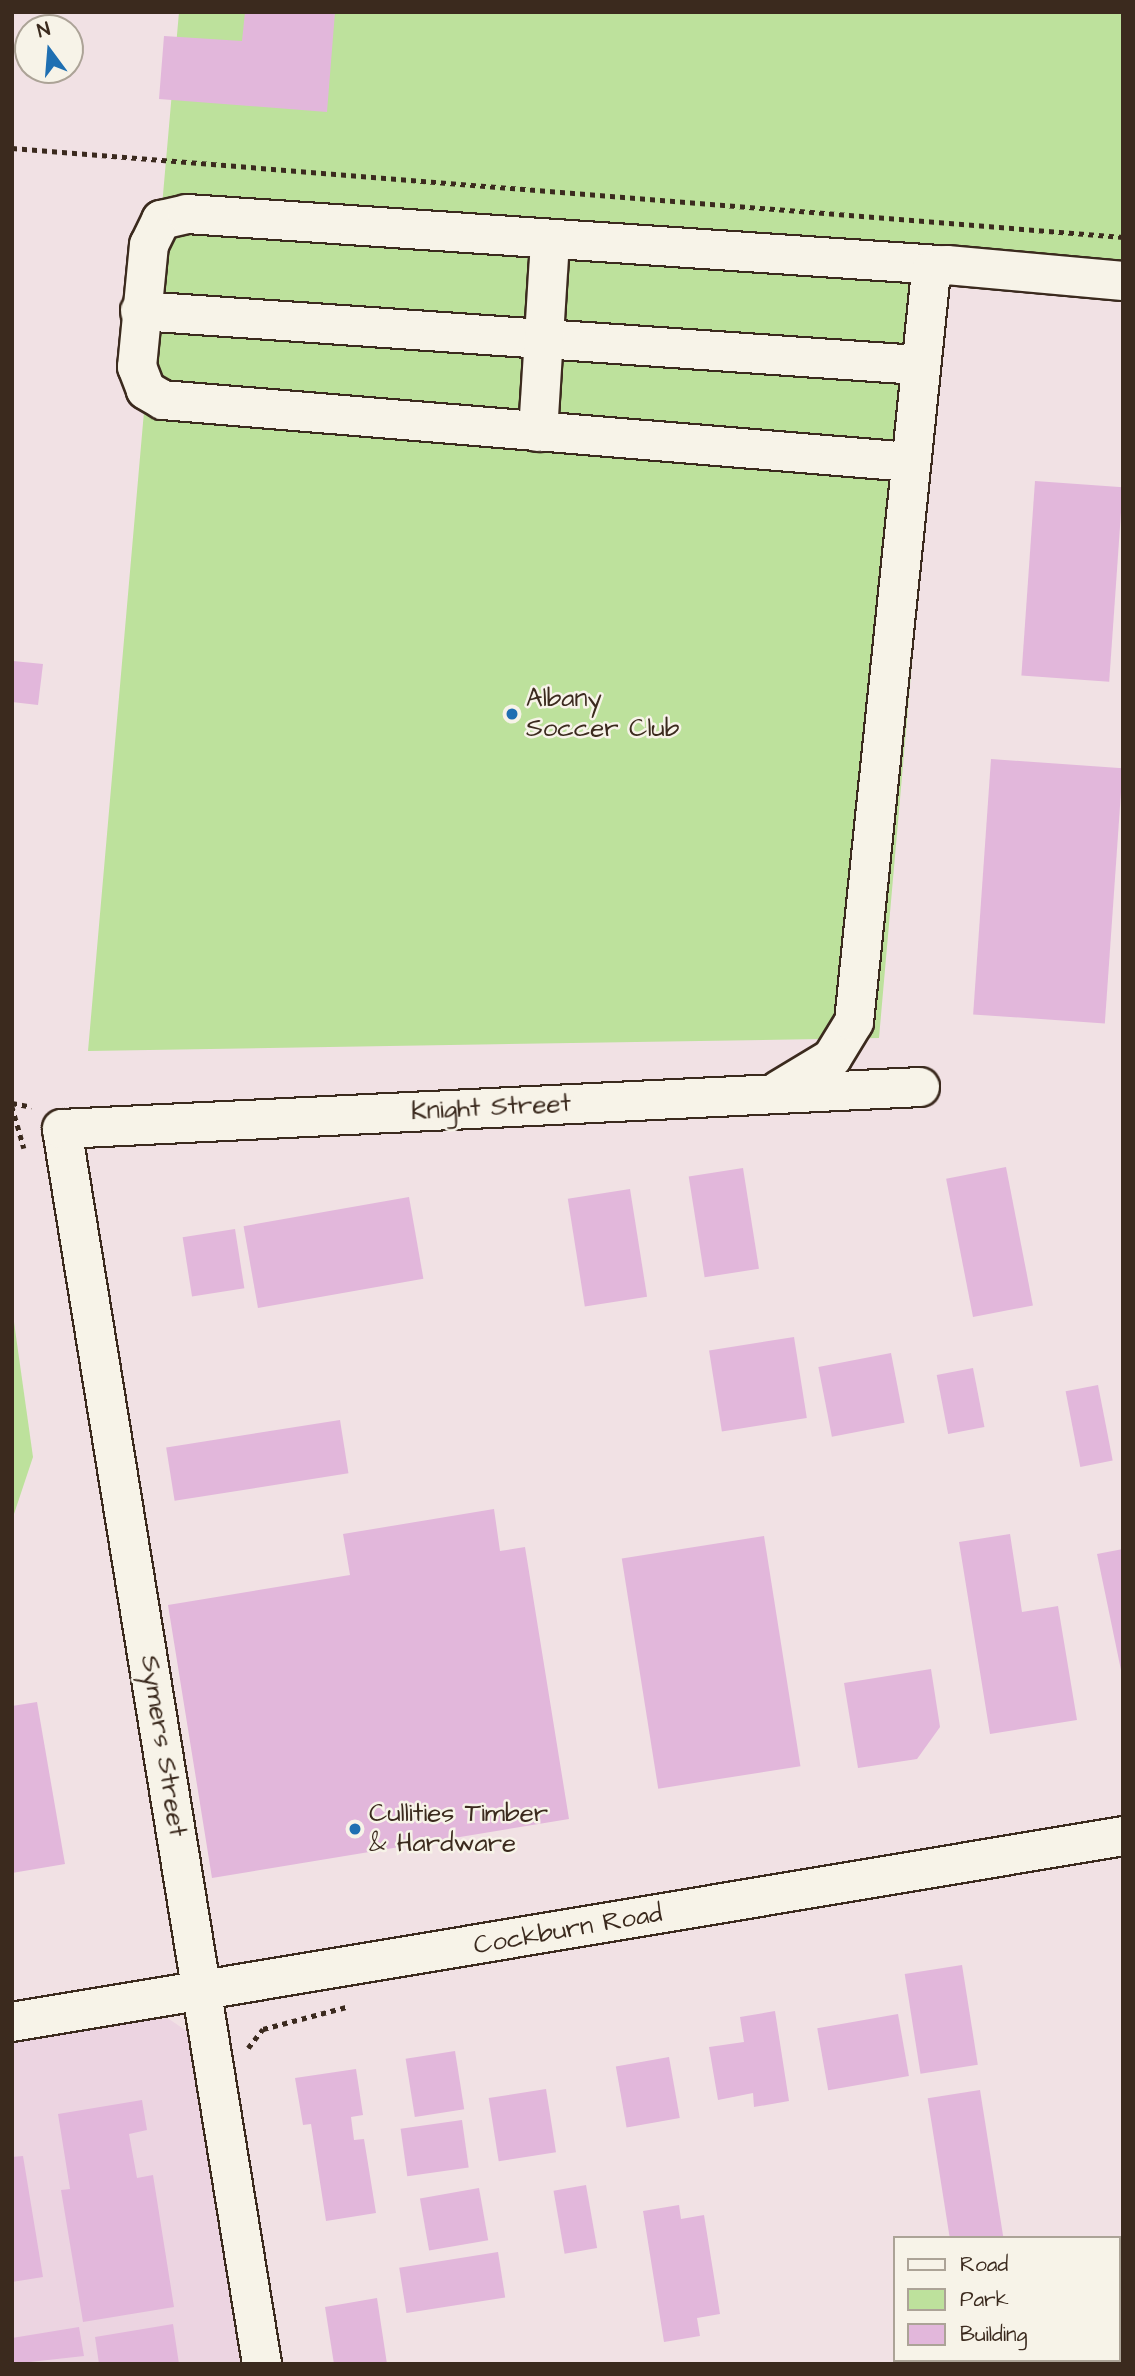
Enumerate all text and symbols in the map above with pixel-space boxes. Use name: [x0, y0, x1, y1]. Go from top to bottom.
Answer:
north arrow: [14, 14, 84, 84]
text: N: [34, 16, 53, 45]
place label: Albany Soccer Club: [526, 683, 679, 744]
marker: Albany Soccer Club: [504, 706, 520, 722]
street label: Knight Street: [410, 1088, 572, 1128]
street label: Symers Street: [133, 1653, 193, 1839]
place label: Cullities Timber & Hardware: [369, 1798, 548, 1860]
marker: Cullities Timber & Hardware: [347, 1821, 363, 1837]
street label: Cockburn Road: [471, 1898, 665, 1962]
legend: [894, 2236, 1121, 2362]
text: Road: [960, 2250, 1008, 2279]
text: Park: [960, 2285, 1009, 2314]
text: Building: [960, 2320, 1027, 2349]

